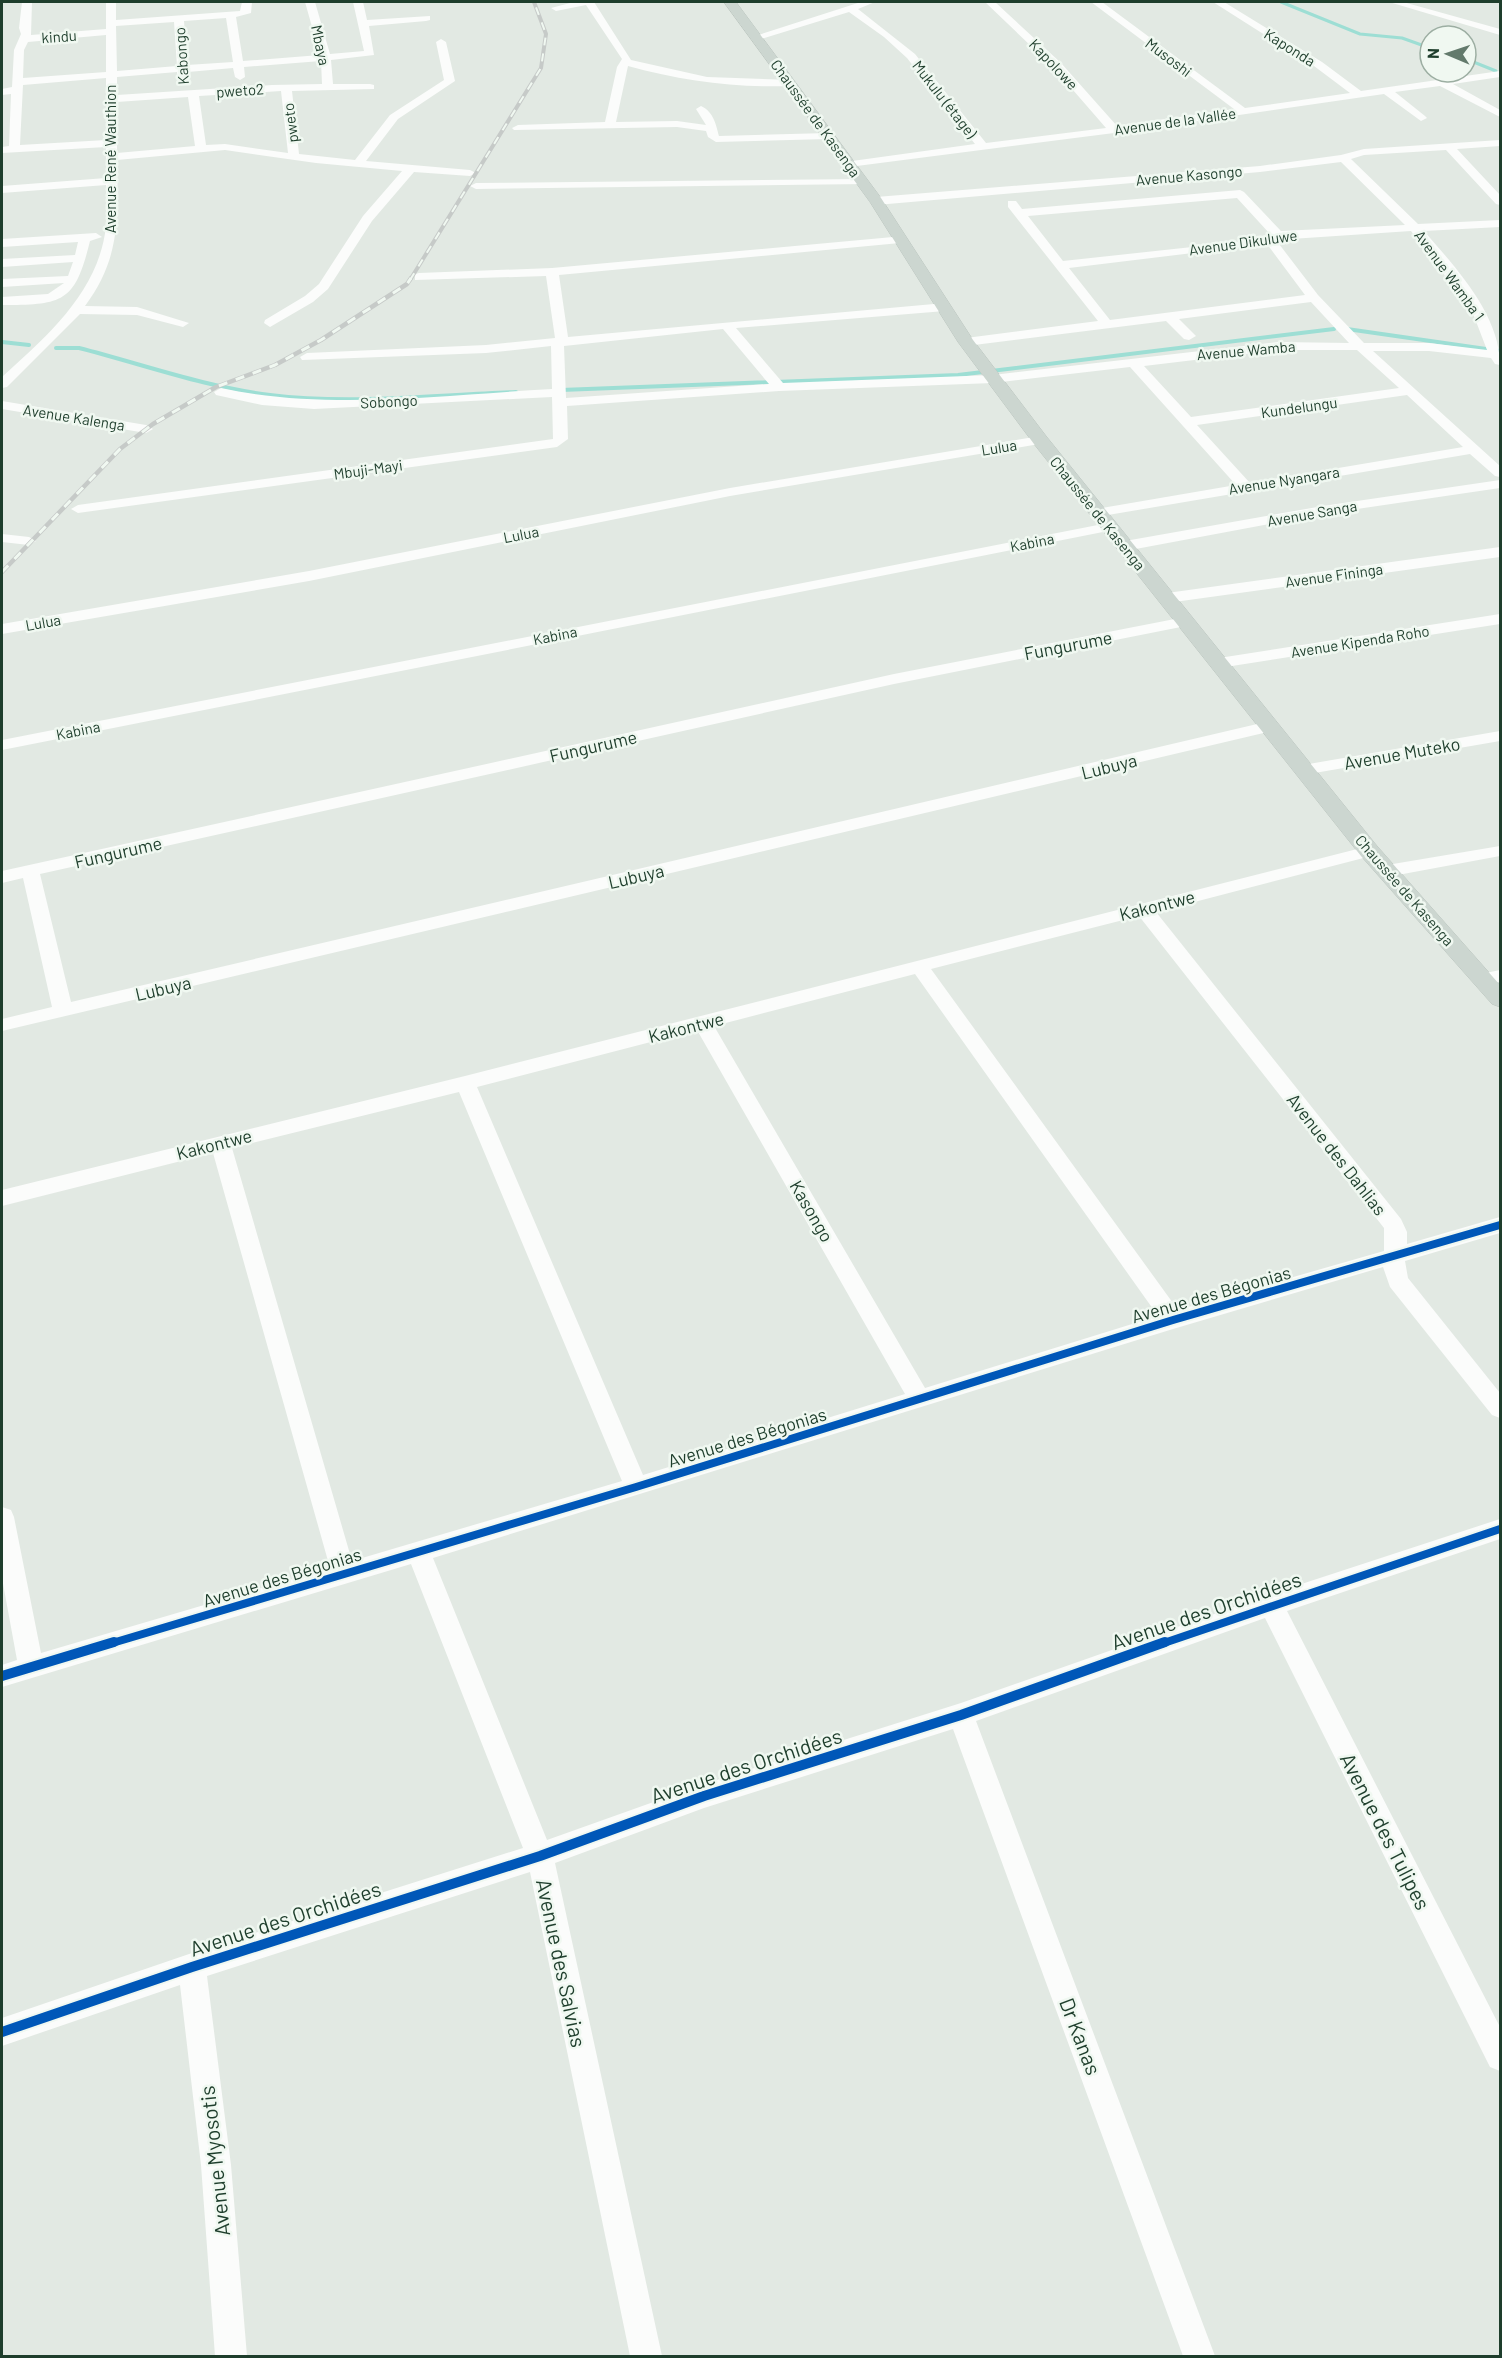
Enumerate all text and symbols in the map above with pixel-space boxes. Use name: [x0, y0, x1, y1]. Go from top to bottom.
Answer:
street label: Mbaya: [308, 23, 334, 67]
street label: Kaponda: [1261, 24, 1319, 70]
north arrow: [1418, 24, 1478, 84]
street label: kindu: [41, 26, 77, 46]
street label: Kabongo: [170, 27, 192, 85]
street label: Musoshi: [1142, 34, 1196, 80]
street label: Kapolowe: [1026, 35, 1082, 93]
text: N: [1423, 48, 1442, 59]
street label: Chaussée de Kasenga: [767, 56, 865, 180]
street label: Mukulu (étage): [909, 57, 981, 142]
street label: pweto2: [215, 79, 265, 101]
street label: Avenue René Wauthion: [101, 85, 119, 233]
street label: pweto: [279, 102, 301, 144]
street label: Avenue de la Vallée: [1113, 104, 1237, 138]
street label: Avenue Kasongo: [1135, 161, 1243, 189]
street label: Avenue Dikuluwe: [1188, 225, 1298, 259]
street label: Avenue Wamba 1: [1411, 226, 1489, 324]
street label: Avenue Wamba: [1196, 337, 1296, 363]
street label: Sobongo: [360, 391, 418, 411]
street label: Kundelungu: [1260, 393, 1338, 421]
street label: Avenue Kalenga: [22, 400, 126, 434]
street label: Lulua: [980, 435, 1018, 459]
street label: Chaussée de Kasenga: [1047, 453, 1149, 573]
street label: Mbuji-Mayi: [332, 455, 404, 483]
street label: Avenue Nyangara: [1227, 462, 1341, 498]
street label: Avenue Sanga: [1266, 496, 1358, 530]
street label: Lulua: [502, 522, 540, 546]
street label: Kabina: [1008, 529, 1056, 555]
street label: Avenue Fininga: [1284, 559, 1384, 591]
street label: Lulua: [24, 610, 62, 634]
street label: Avenue Kipenda Roho: [1289, 621, 1431, 661]
street label: Kabina: [531, 622, 579, 648]
street label: Fungurume: [1022, 626, 1114, 664]
street label: Kabina: [54, 717, 102, 743]
street label: Fungurume: [547, 725, 639, 767]
street label: Avenue Muteko: [1342, 732, 1462, 774]
street label: Lubuya: [1079, 748, 1139, 784]
street label: Fungurume: [72, 831, 164, 873]
street label: Chaussée de Kasenga: [1352, 831, 1458, 949]
street label: Lubuya: [606, 859, 666, 893]
street label: Kakontwe: [1117, 885, 1197, 925]
street label: Lubuya: [133, 971, 193, 1005]
street label: Kakontwe: [646, 1007, 726, 1047]
street label: Avenue des Dahlias: [1283, 1089, 1391, 1219]
street label: Kakontwe: [174, 1124, 254, 1164]
street label: Kasongo: [786, 1176, 838, 1246]
street label: Avenue des Bégonias: [1129, 1261, 1293, 1327]
street label: Avenue des Bégonias: [665, 1402, 829, 1472]
street label: Avenue des Bégonias: [200, 1542, 364, 1612]
street label: Avenue des Orchidées: [1108, 1566, 1304, 1654]
street label: Avenue des Orchidées: [647, 1722, 845, 1808]
street label: Avenue des Tulipes: [1336, 1748, 1436, 1914]
street label: Avenue des Orchidées: [186, 1875, 384, 1961]
street label: Avenue des Salvias: [532, 1876, 592, 2050]
street label: Dr Kanas: [1055, 1994, 1107, 2078]
street label: Avenue Myosotis: [194, 2084, 234, 2238]

